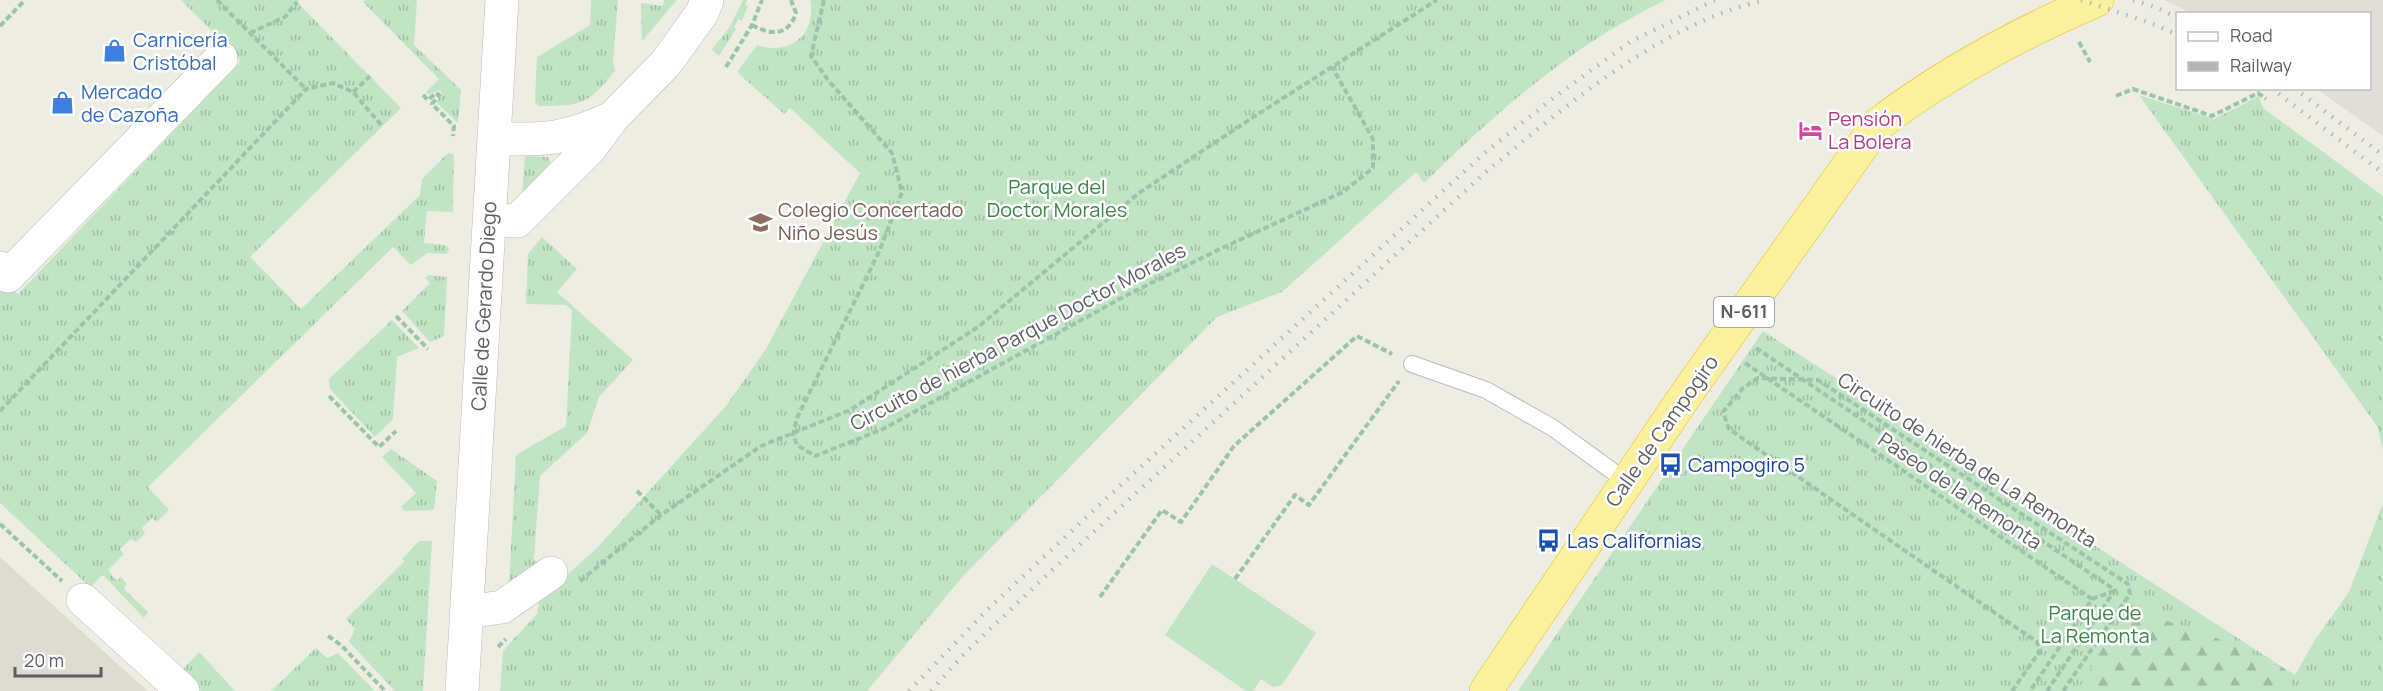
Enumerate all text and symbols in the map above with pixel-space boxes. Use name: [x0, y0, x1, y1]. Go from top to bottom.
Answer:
legend: [2176, 12, 2371, 90]
text: Road: [2230, 23, 2273, 47]
place label: Carnicería Cristóbal: [133, 26, 228, 76]
shop icon: Carnicería Cristóbal: [102, 38, 128, 64]
text: Railway: [2230, 53, 2292, 77]
place label: Mercado de Cazoña: [81, 78, 179, 128]
shop icon: Mercado de Cazoña: [50, 90, 76, 116]
place label: Pensión La Bolera: [1828, 105, 1912, 155]
hotel icon: Pensión La Bolera: [1797, 118, 1823, 144]
park label: Parque del Doctor Morales: [987, 173, 1127, 223]
place label: Colegio Concertado Niño Jesús: [778, 196, 963, 246]
street label: Calle de Gerardo Diego: [465, 200, 502, 411]
school or university icon: Colegio Concertado Niño Jesús: [747, 209, 773, 235]
street label: Circuito de hierba Parque Doctor Morales: [845, 236, 1190, 437]
road number: N-611: [1714, 297, 1774, 327]
street label: Calle de Campogiro: [1599, 349, 1724, 512]
street label: Circuito de hierba de La Remonta: [1833, 366, 2102, 554]
street label: Paseo de la Remonta: [1873, 426, 2047, 555]
place label: Campogiro 5: [1688, 451, 1805, 478]
bus stop icon: Campogiro 5: [1657, 452, 1683, 478]
place label: Las Californias: [1567, 527, 1701, 554]
bus stop icon: Las Californias: [1536, 528, 1562, 554]
park label: Parque de La Remonta: [2040, 599, 2150, 649]
scale bar: [15, 640, 100, 678]
text: 20 m: [24, 648, 64, 672]

